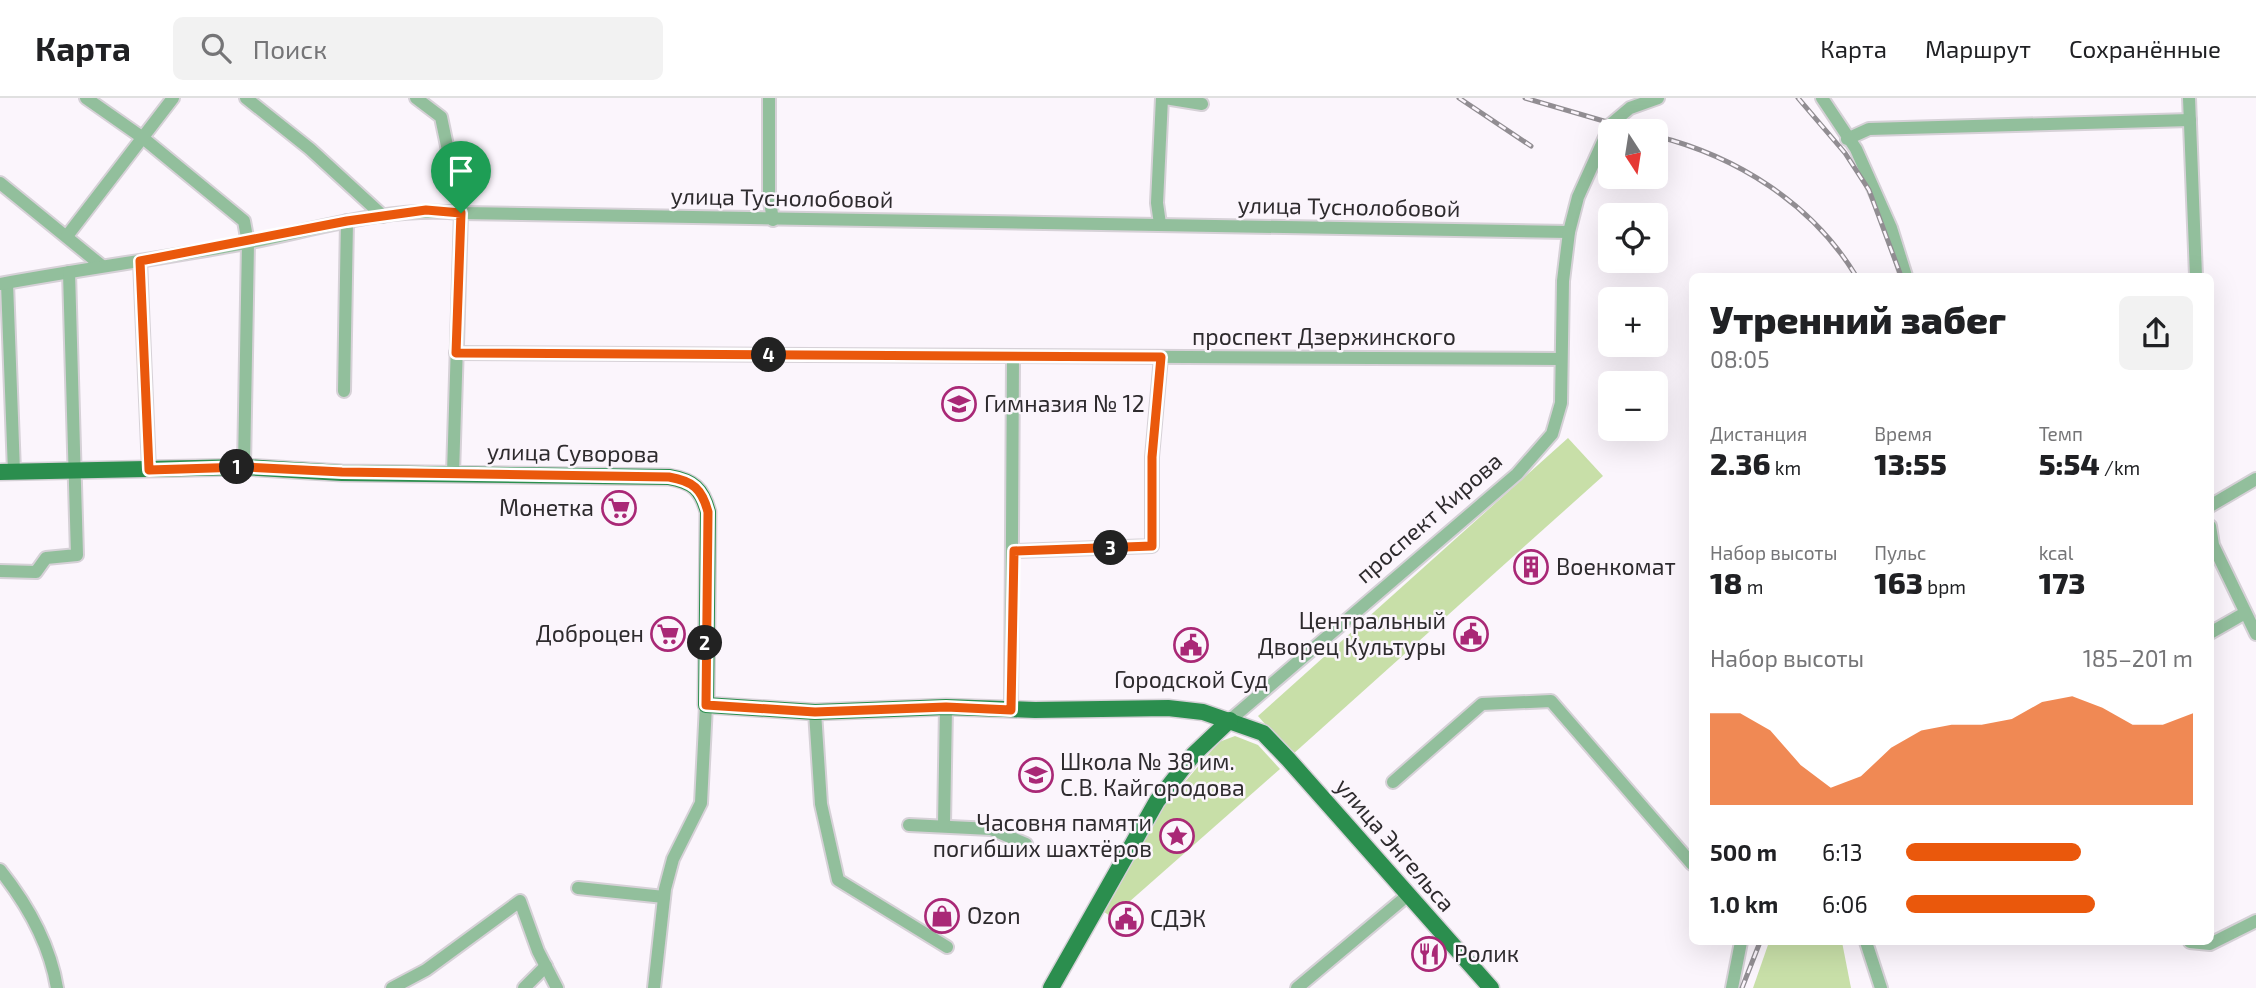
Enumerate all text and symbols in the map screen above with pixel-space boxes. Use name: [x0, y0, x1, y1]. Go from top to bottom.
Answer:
search box: [173, 17, 663, 80]
text: Карта: [35, 28, 131, 68]
icon: search: [197, 29, 235, 67]
text: Поиск: [253, 33, 327, 64]
text: Карта: [1820, 34, 1887, 63]
text: Маршрут: [1925, 34, 2031, 63]
text: Сохранённые: [2069, 34, 2221, 63]
north arrow: [1598, 119, 1668, 189]
map controls: [1598, 119, 1668, 441]
pin: [431, 141, 491, 213]
icon: arrive: [442, 152, 480, 190]
street label: улица Туснолобовой: [670, 181, 894, 214]
street label: улица Туснолобовой: [1237, 190, 1461, 223]
button: locate: [1598, 203, 1668, 273]
button: +: [1598, 287, 1668, 357]
text: Утренний забег: [1710, 296, 2006, 342]
button: share: [2119, 296, 2193, 370]
street label: проспект Дзержинского: [1192, 322, 1456, 350]
pin: 4: [752, 338, 786, 372]
text: 4: [762, 343, 775, 366]
text: 08:05: [1710, 345, 1769, 373]
button: −: [1598, 371, 1668, 441]
school or university icon: Гимназия № 12: [940, 385, 978, 423]
place label: Гимназия № 12: [984, 389, 1145, 417]
text: Дистанция: [1710, 422, 1807, 445]
text: Время: [1874, 422, 1932, 445]
text: Темп: [2039, 422, 2083, 445]
street label: улица Суворова: [487, 436, 659, 469]
text: 2.36: [1710, 445, 1770, 481]
text: 13:55: [1874, 445, 1947, 481]
text: 5:54: [2039, 445, 2100, 481]
street label: проспект Кирова: [1349, 446, 1507, 588]
pin: 1: [219, 450, 254, 484]
text: 1: [232, 455, 241, 478]
text: km: [1770, 456, 1801, 479]
text: /km: [2100, 456, 2140, 479]
supermarket icon: Монетка: [600, 489, 638, 527]
place label: Монетка: [499, 493, 594, 521]
pin: 3: [1094, 531, 1128, 566]
text: 3: [1105, 536, 1116, 559]
text: Набор высоты: [1710, 541, 1837, 564]
text: Пульс: [1874, 541, 1926, 564]
text: kcal: [2039, 541, 2073, 564]
building icon: Военкомат: [1512, 548, 1550, 586]
place label: Военкомат: [1556, 552, 1676, 580]
text: 18: [1710, 564, 1743, 600]
text: 163: [1874, 564, 1923, 600]
text: 173: [2039, 564, 2085, 600]
text: m: [1743, 575, 1763, 598]
text: bpm: [1923, 575, 1966, 598]
place label: Центральный Дворец Культуры: [1258, 606, 1446, 661]
supermarket icon: Доброцен: [649, 615, 687, 653]
public building icon: Центральный Дворец Культуры: [1452, 615, 1490, 653]
place label: Доброцен: [536, 619, 644, 647]
pin: 2: [688, 626, 722, 660]
public building icon: Городской Суд: [1172, 626, 1210, 664]
text: 2: [699, 631, 710, 654]
text: Набор высоты: [1710, 644, 1864, 672]
text: 185–201 m: [2083, 644, 2193, 672]
place label: Городской Суд: [1114, 665, 1268, 694]
place label: Школа № 38 им. С.В. Кайгородова: [1060, 747, 1245, 801]
school or university icon: Школа № 38 им. С.В. Кайгородова: [1017, 756, 1055, 794]
street label: улица Энгельса: [1329, 772, 1461, 917]
place label: Часовня памяти погибших шахтёров: [933, 808, 1152, 862]
place icon: Часовня памяти погибших шахтёров: [1158, 817, 1196, 855]
text: 500 m: [1710, 838, 1777, 866]
text: 6:13: [1822, 838, 1863, 866]
text: 1.0 km: [1710, 890, 1778, 918]
text: 6:06: [1822, 890, 1868, 918]
shop icon: Ozon: [923, 897, 961, 935]
public building icon: СДЭК: [1107, 900, 1145, 938]
place label: Ozon: [967, 901, 1021, 929]
place label: СДЭК: [1150, 904, 1206, 932]
restaurant icon: Ролик: [1410, 935, 1448, 973]
place label: Ролик: [1454, 939, 1519, 967]

